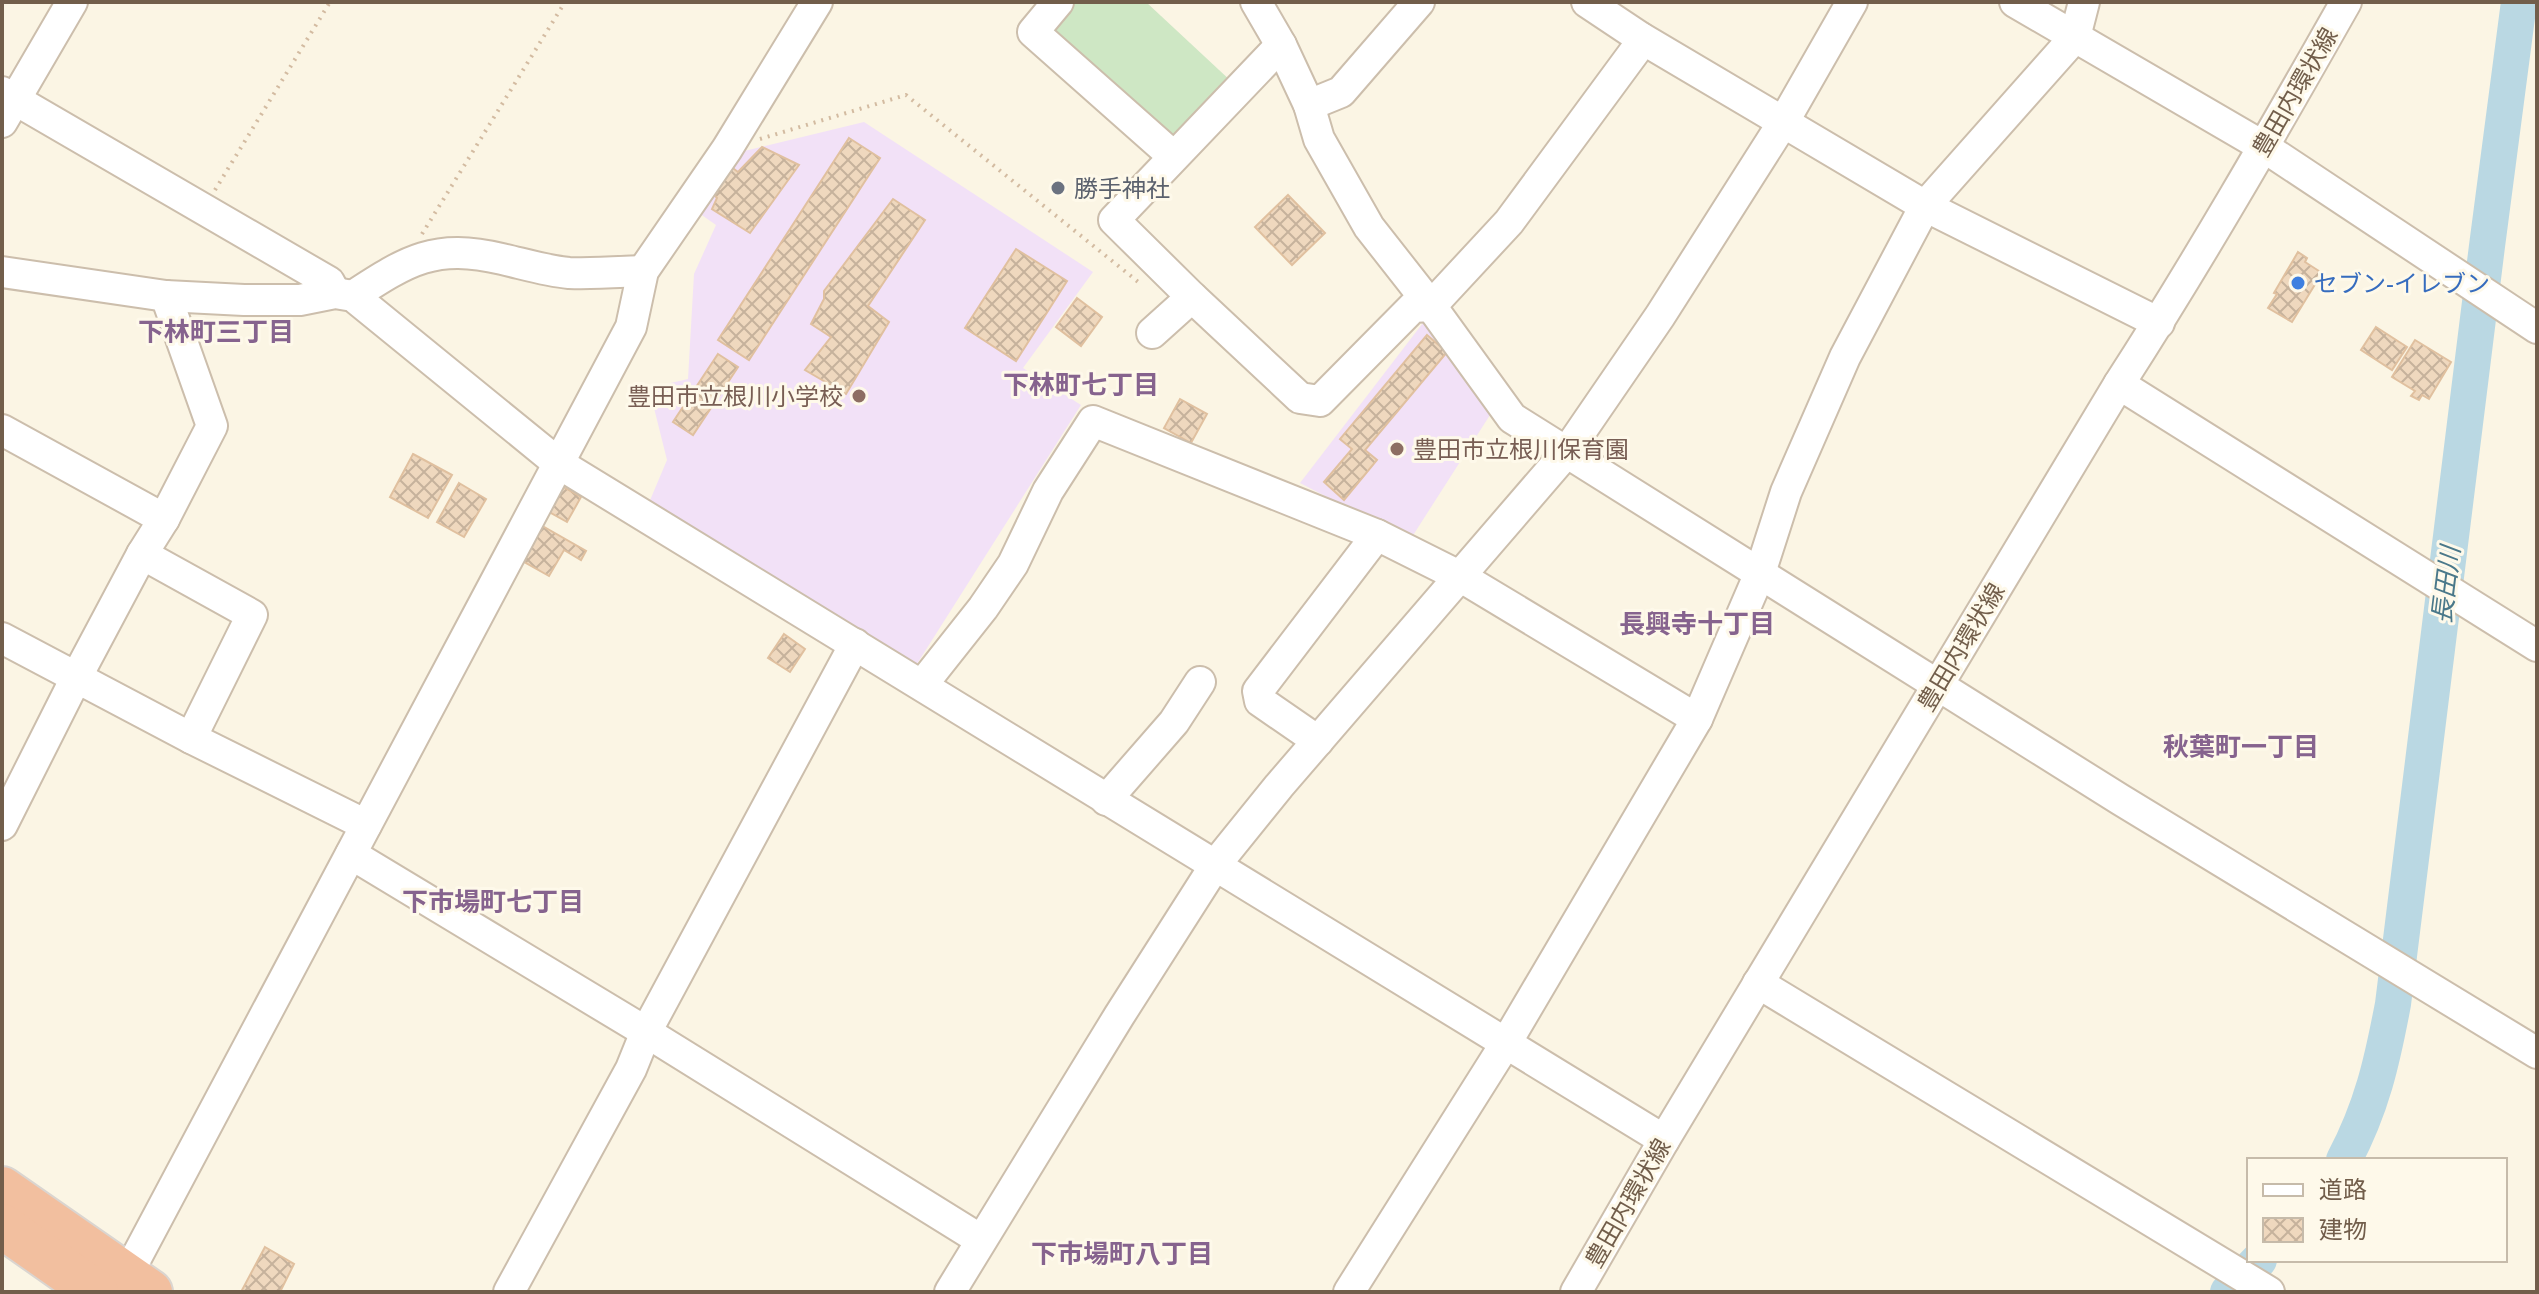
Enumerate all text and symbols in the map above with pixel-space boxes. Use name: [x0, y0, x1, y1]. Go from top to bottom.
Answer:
street label: 豊田内環状線: [2247, 23, 2343, 161]
place label: 勝手神社: [1074, 175, 1170, 202]
marker: 勝手神社: [1049, 179, 1067, 197]
place label: セブン-イレブン: [2314, 270, 2490, 297]
marker: セブン-イレブン: [2289, 274, 2307, 292]
district label: 下林町三丁目: [138, 317, 294, 347]
district label: 下林町七丁目: [1003, 370, 1159, 400]
place label: 豊田市立根川小学校: [627, 383, 843, 410]
marker: 豊田市立根川小学校: [850, 387, 868, 405]
place label: 豊田市立根川保育園: [1413, 436, 1629, 463]
marker: 豊田市立根川保育園: [1388, 440, 1406, 458]
water label: 長田川: [2426, 541, 2466, 626]
street label: 豊田内環状線: [1912, 578, 2010, 716]
district label: 長興寺十丁目: [1619, 609, 1775, 639]
district label: 秋葉町一丁目: [2163, 732, 2319, 762]
district label: 下市場町七丁目: [402, 887, 584, 917]
street label: 豊田内環状線: [1580, 1134, 1676, 1272]
legend: [2247, 1158, 2507, 1262]
text: 道路: [2319, 1176, 2367, 1203]
text: 建物: [2319, 1216, 2367, 1243]
district label: 下市場町八丁目: [1031, 1239, 1213, 1269]

